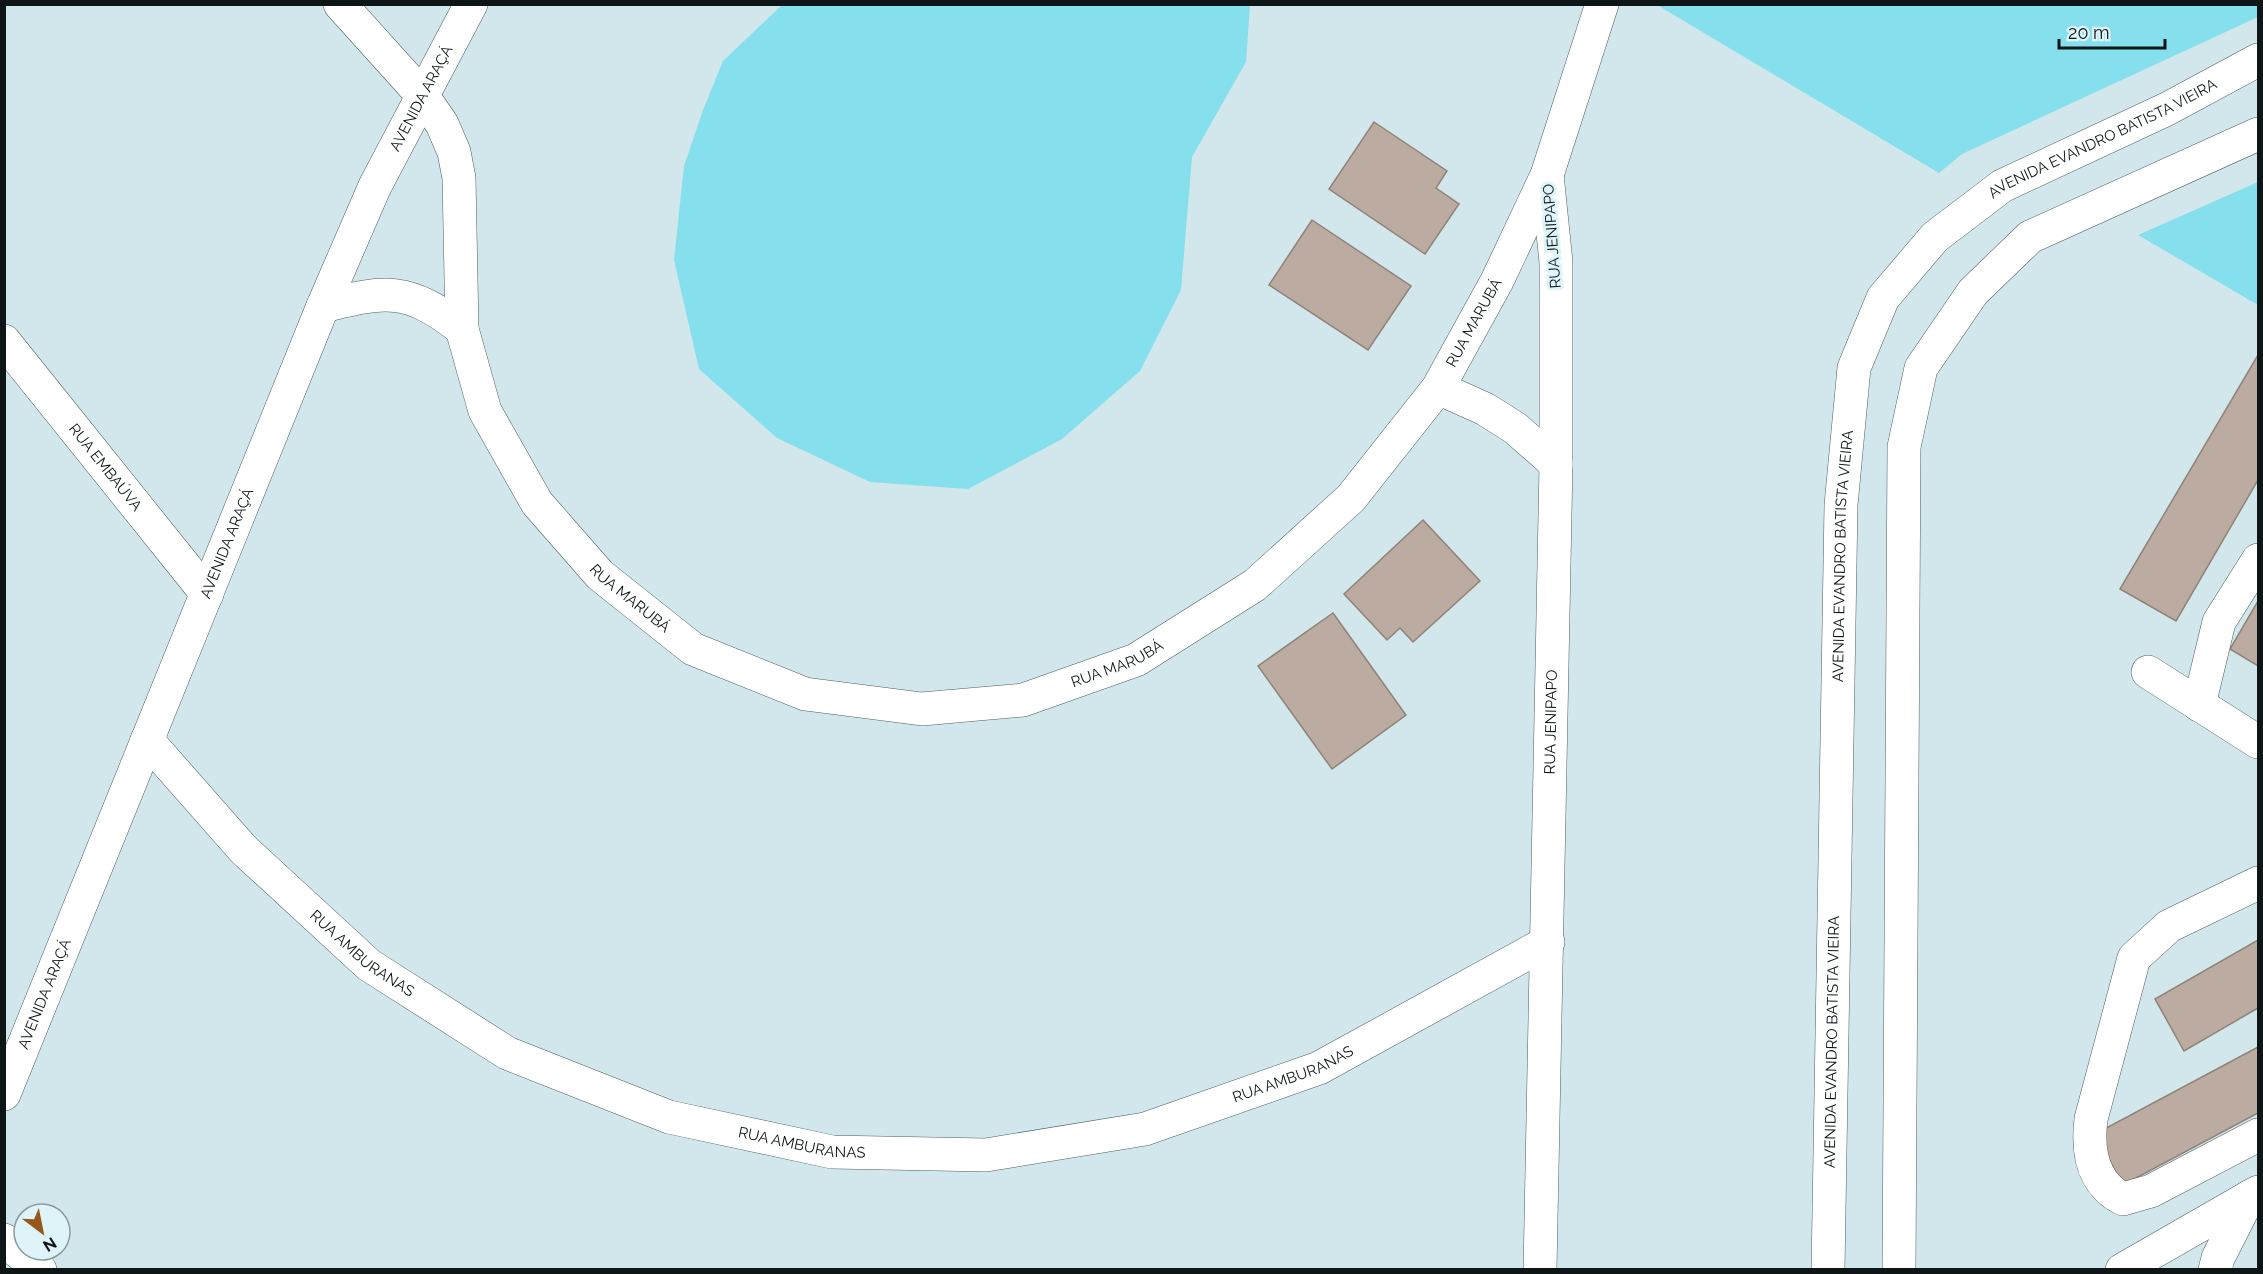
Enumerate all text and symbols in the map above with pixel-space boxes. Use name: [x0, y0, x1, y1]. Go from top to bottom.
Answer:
scale bar: [2059, 12, 2166, 50]
text: 20 m: [2068, 22, 2110, 43]
street label: AVENIDA ARAÇÁ: [386, 42, 457, 154]
street label: AVENIDA EVANDRO BATISTA VIEIRA: [1985, 75, 2220, 202]
street label: RUA JENIPAPO: [1539, 183, 1565, 289]
street label: RUA MARUBÁ: [1442, 275, 1506, 370]
street label: RUA EMBAÚVA: [65, 420, 146, 515]
street label: AVENIDA EVANDRO BATISTA VIEIRA: [1829, 429, 1857, 682]
street label: AVENIDA ARAÇÁ: [197, 486, 257, 601]
street label: RUA MARUBÁ: [586, 560, 674, 636]
street label: RUA MARUBÁ: [1069, 636, 1166, 691]
street label: RUA JENIPAPO: [1541, 670, 1561, 775]
street label: RUA AMBURANAS: [306, 906, 418, 1001]
street label: AVENIDA EVANDRO BATISTA VIEIRA: [1821, 916, 1843, 1168]
street label: AVENIDA ARAÇÁ: [14, 936, 75, 1052]
street label: RUA AMBURANAS: [1230, 1042, 1357, 1107]
street label: RUA AMBURANAS: [737, 1123, 866, 1162]
north arrow: [12, 1202, 72, 1262]
text: N: [39, 1233, 60, 1256]

